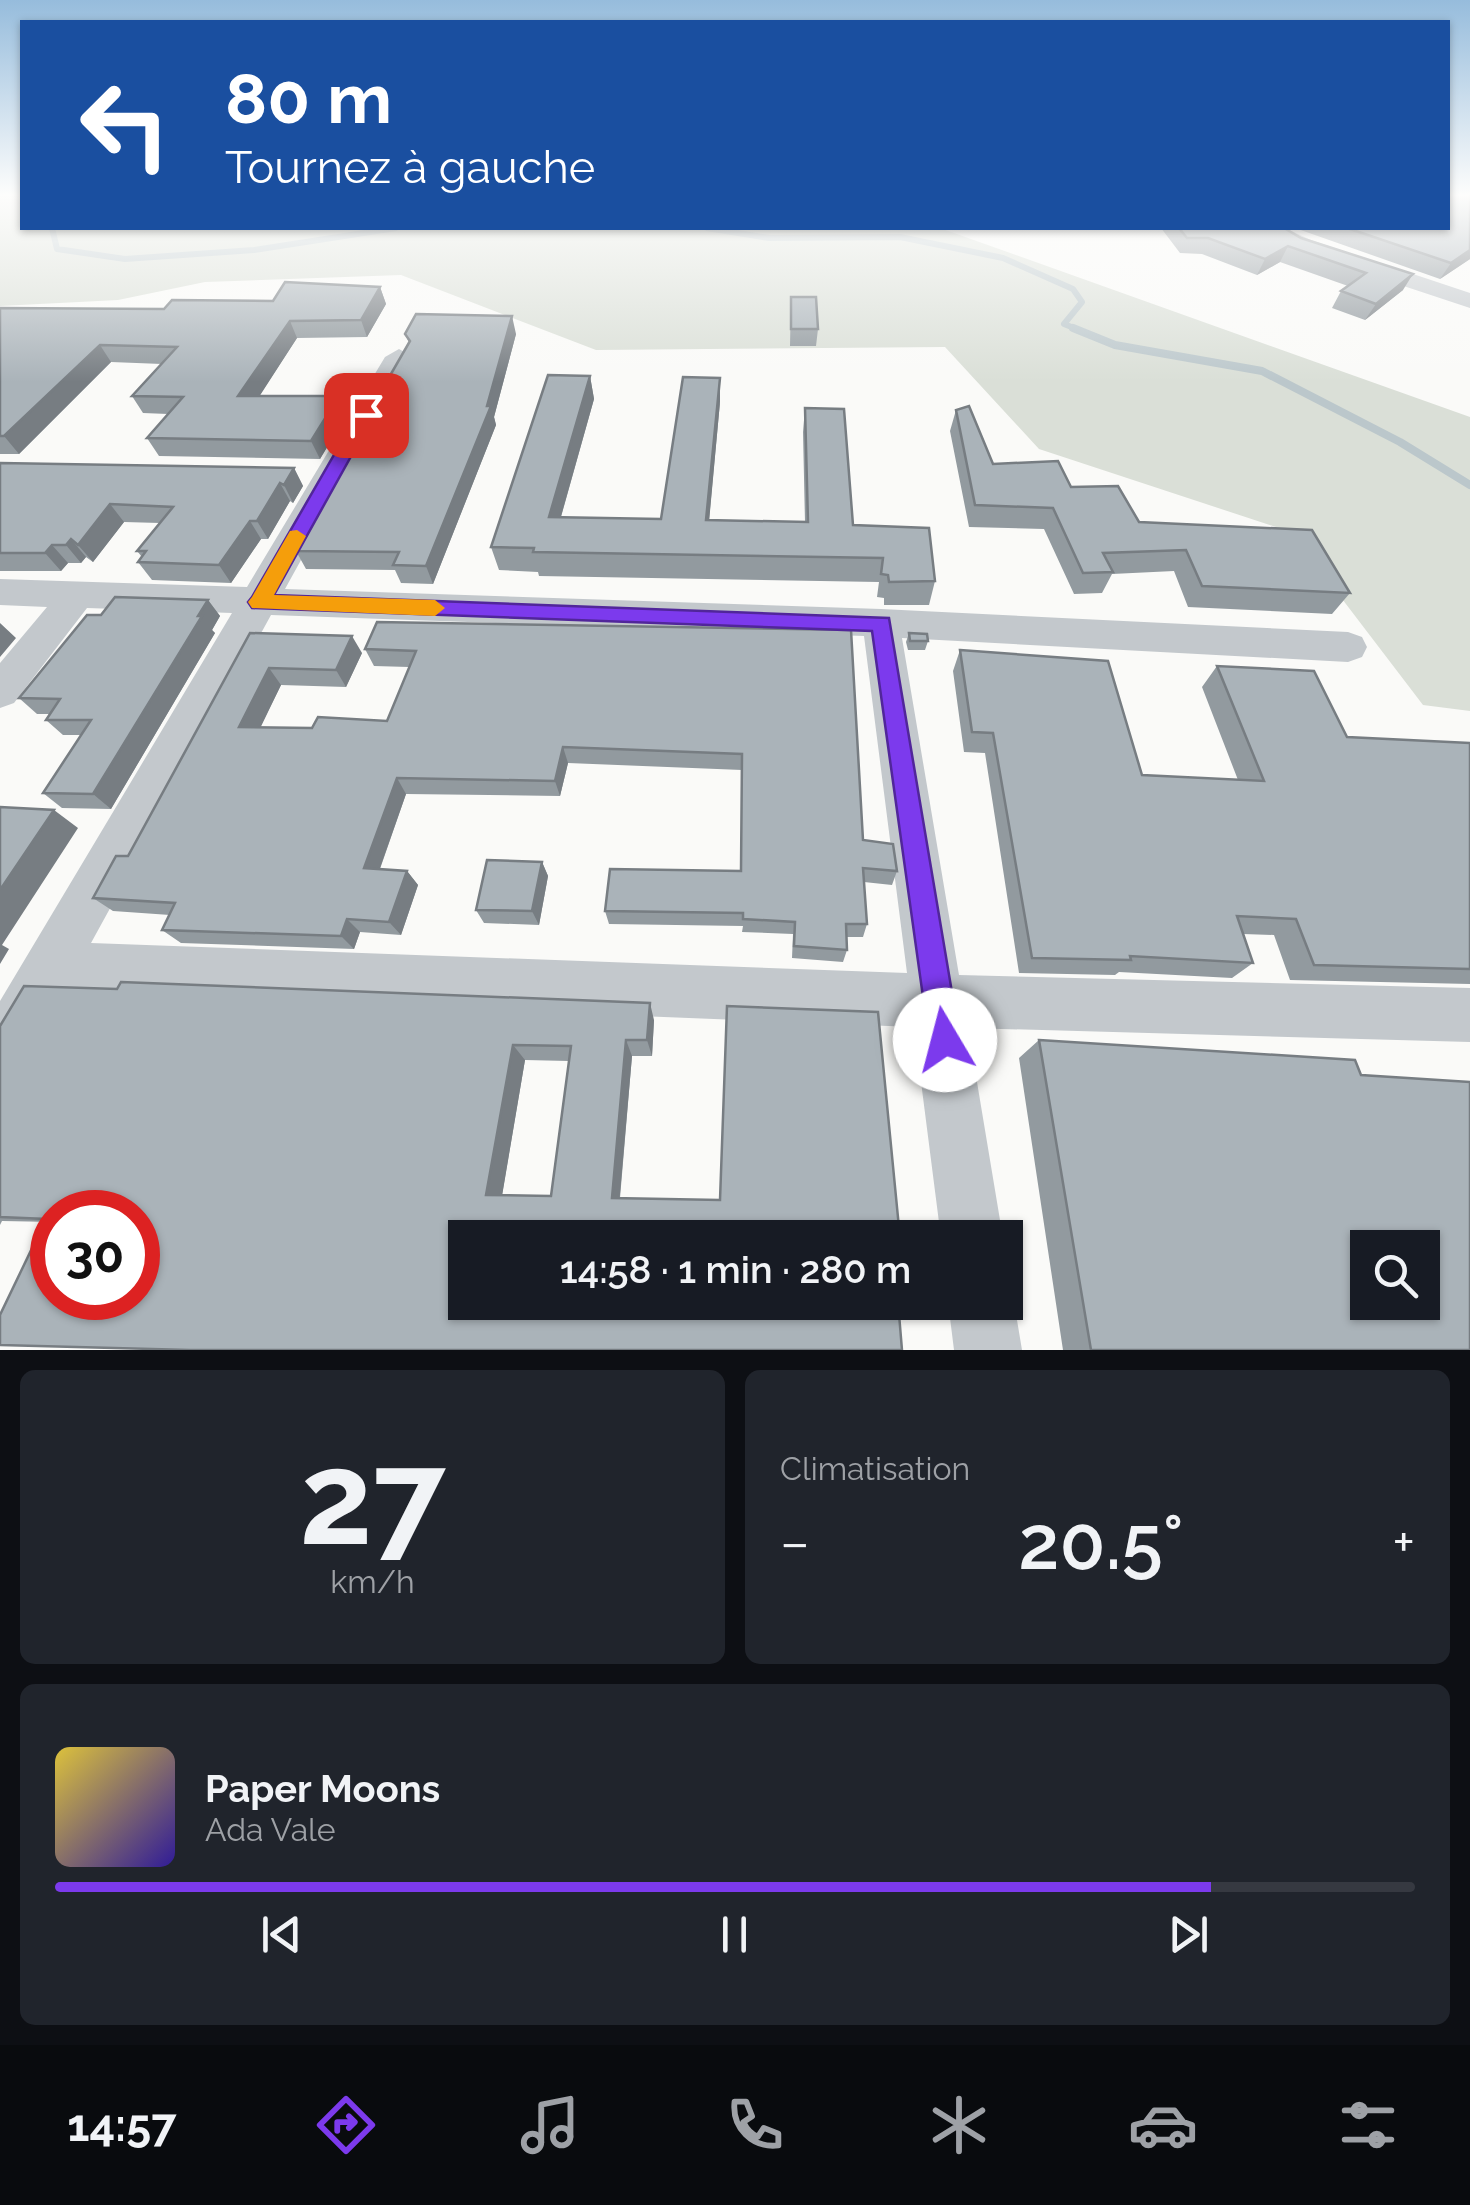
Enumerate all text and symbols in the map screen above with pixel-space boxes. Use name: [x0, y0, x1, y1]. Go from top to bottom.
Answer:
text: 80 m: [225, 57, 392, 139]
icon: left: [60, 60, 190, 190]
text: Tournez à gauche: [225, 141, 595, 194]
pin: [324, 373, 409, 458]
icon: arrive: [339, 388, 394, 443]
position arrow: [893, 988, 997, 1092]
speed limit sign: 30: [30, 1190, 160, 1320]
map controls: [1350, 1230, 1440, 1320]
button: search: [1350, 1230, 1440, 1320]
text: 14:58 · 1 min · 280 m: [560, 1247, 911, 1292]
text: 27: [299, 1422, 446, 1574]
text: Climatisation: [780, 1450, 970, 1487]
text: 20.5°: [1018, 1498, 1184, 1587]
text: −: [780, 1510, 810, 1575]
text: +: [1392, 1510, 1415, 1575]
text: km/h: [330, 1563, 415, 1600]
text: Paper Moons: [205, 1766, 440, 1811]
text: Ada Vale: [205, 1811, 336, 1848]
icon: previous: [254, 1907, 309, 1962]
icon: pause: [707, 1907, 762, 1962]
icon: next: [1161, 1907, 1216, 1962]
icon: directions: [311, 2090, 381, 2160]
icon: music: [515, 2090, 585, 2160]
icon: phone: [720, 2090, 790, 2160]
icon: climate: [924, 2090, 994, 2160]
icon: car: [1128, 2090, 1198, 2160]
icon: filters: [1333, 2090, 1403, 2160]
text: 14:57: [67, 2099, 176, 2152]

